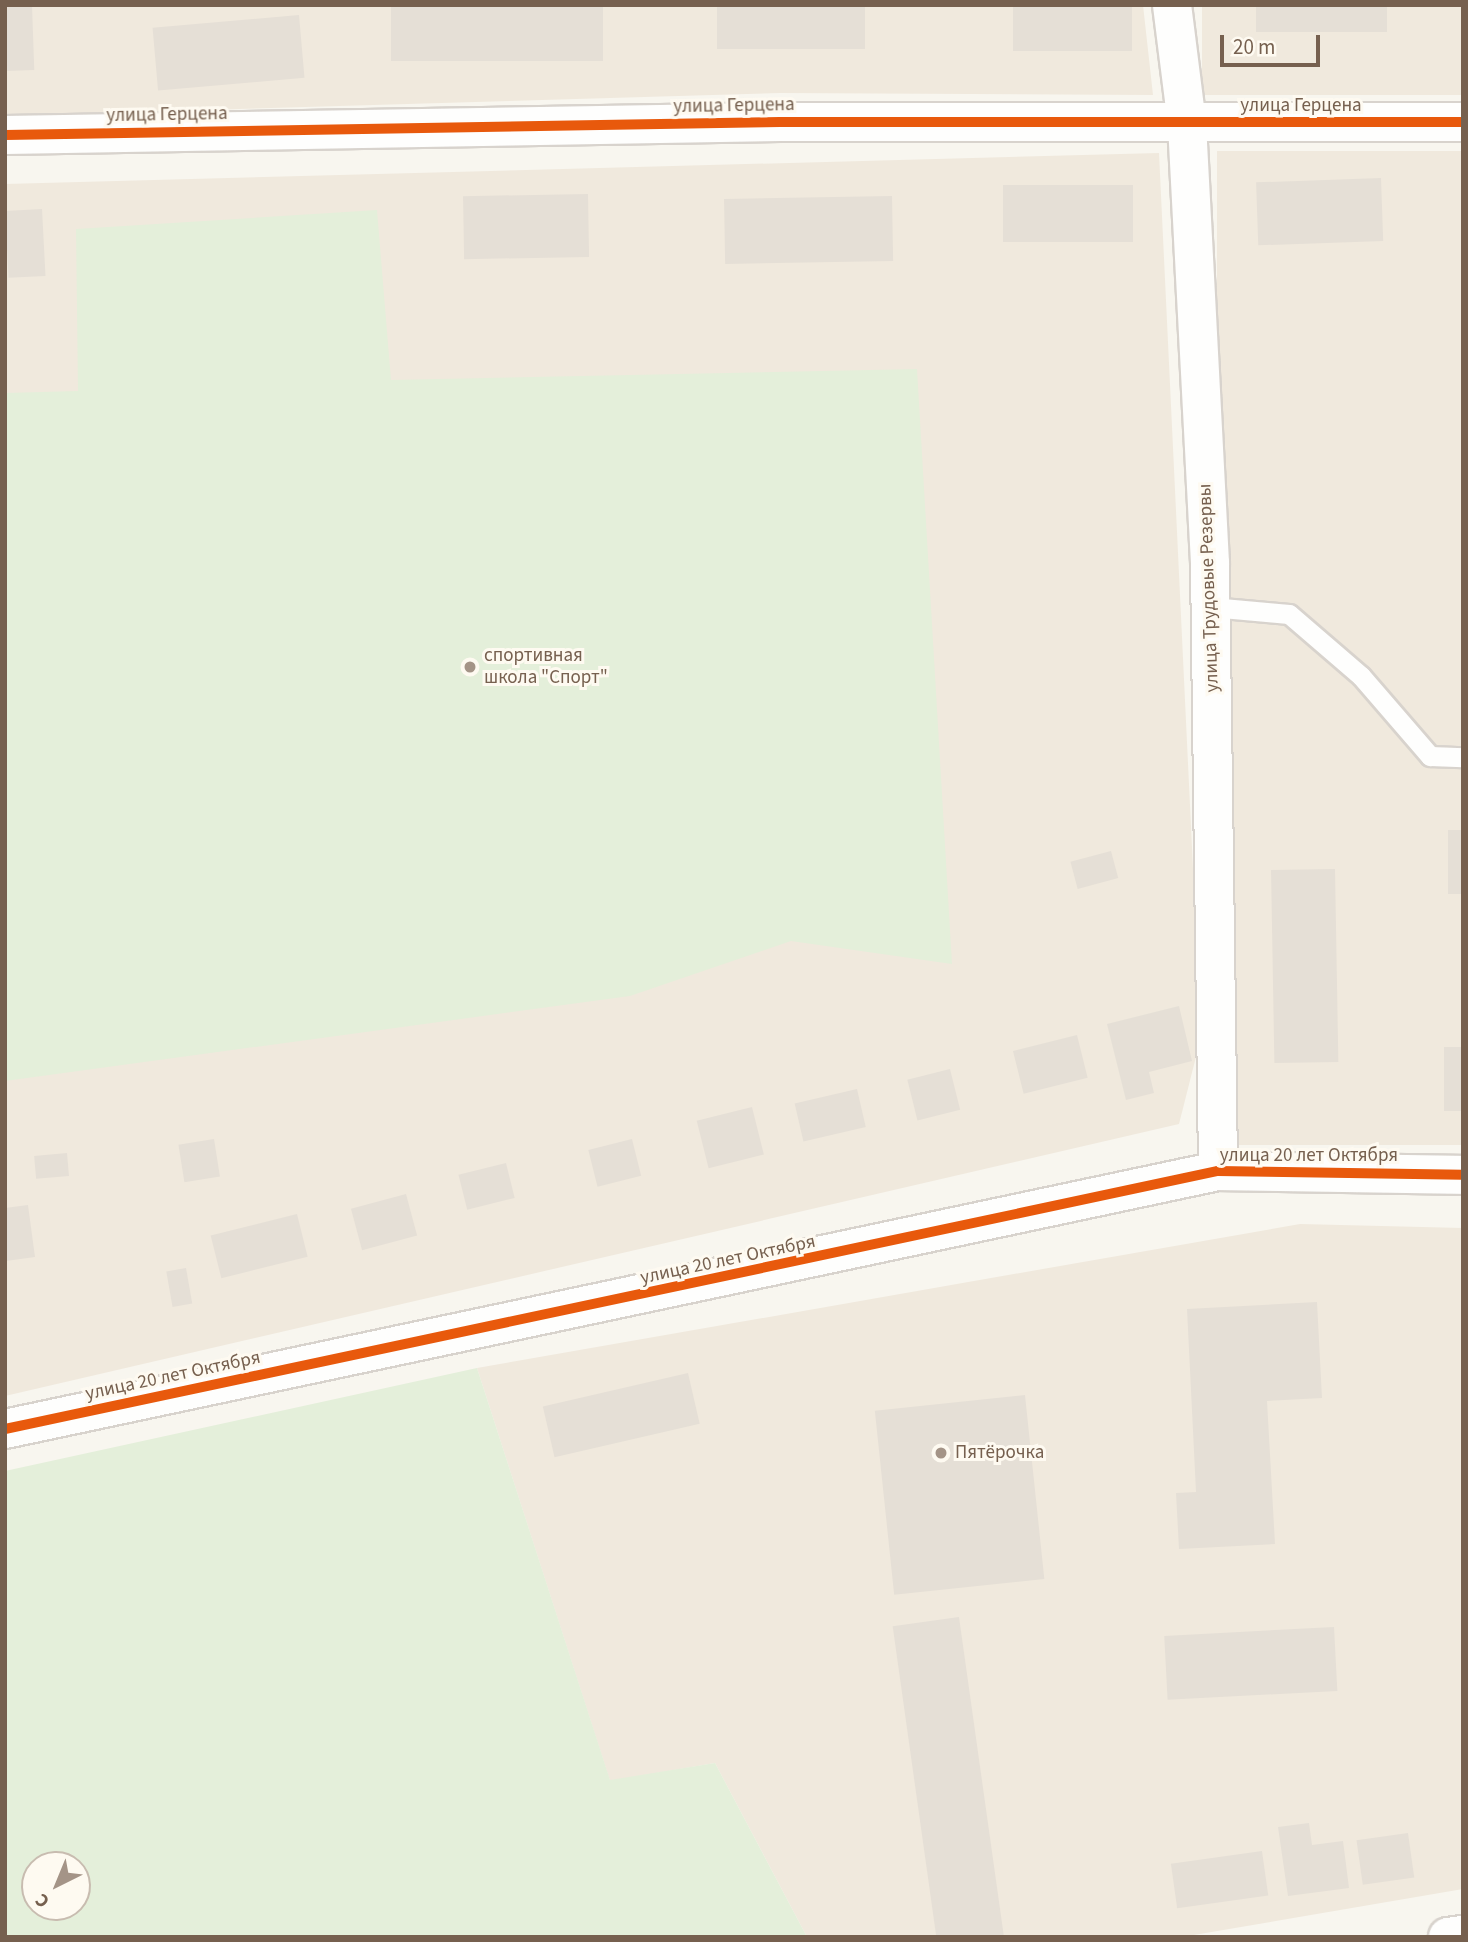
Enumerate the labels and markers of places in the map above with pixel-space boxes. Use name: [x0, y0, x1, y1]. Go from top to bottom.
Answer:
place label: спортивная школа "Спорт": [484, 645, 608, 689]
marker: спортивная школа "Спорт": [462, 659, 478, 675]
place label: Пятёрочка: [955, 1442, 1044, 1464]
marker: Пятёрочка: [933, 1445, 949, 1461]

